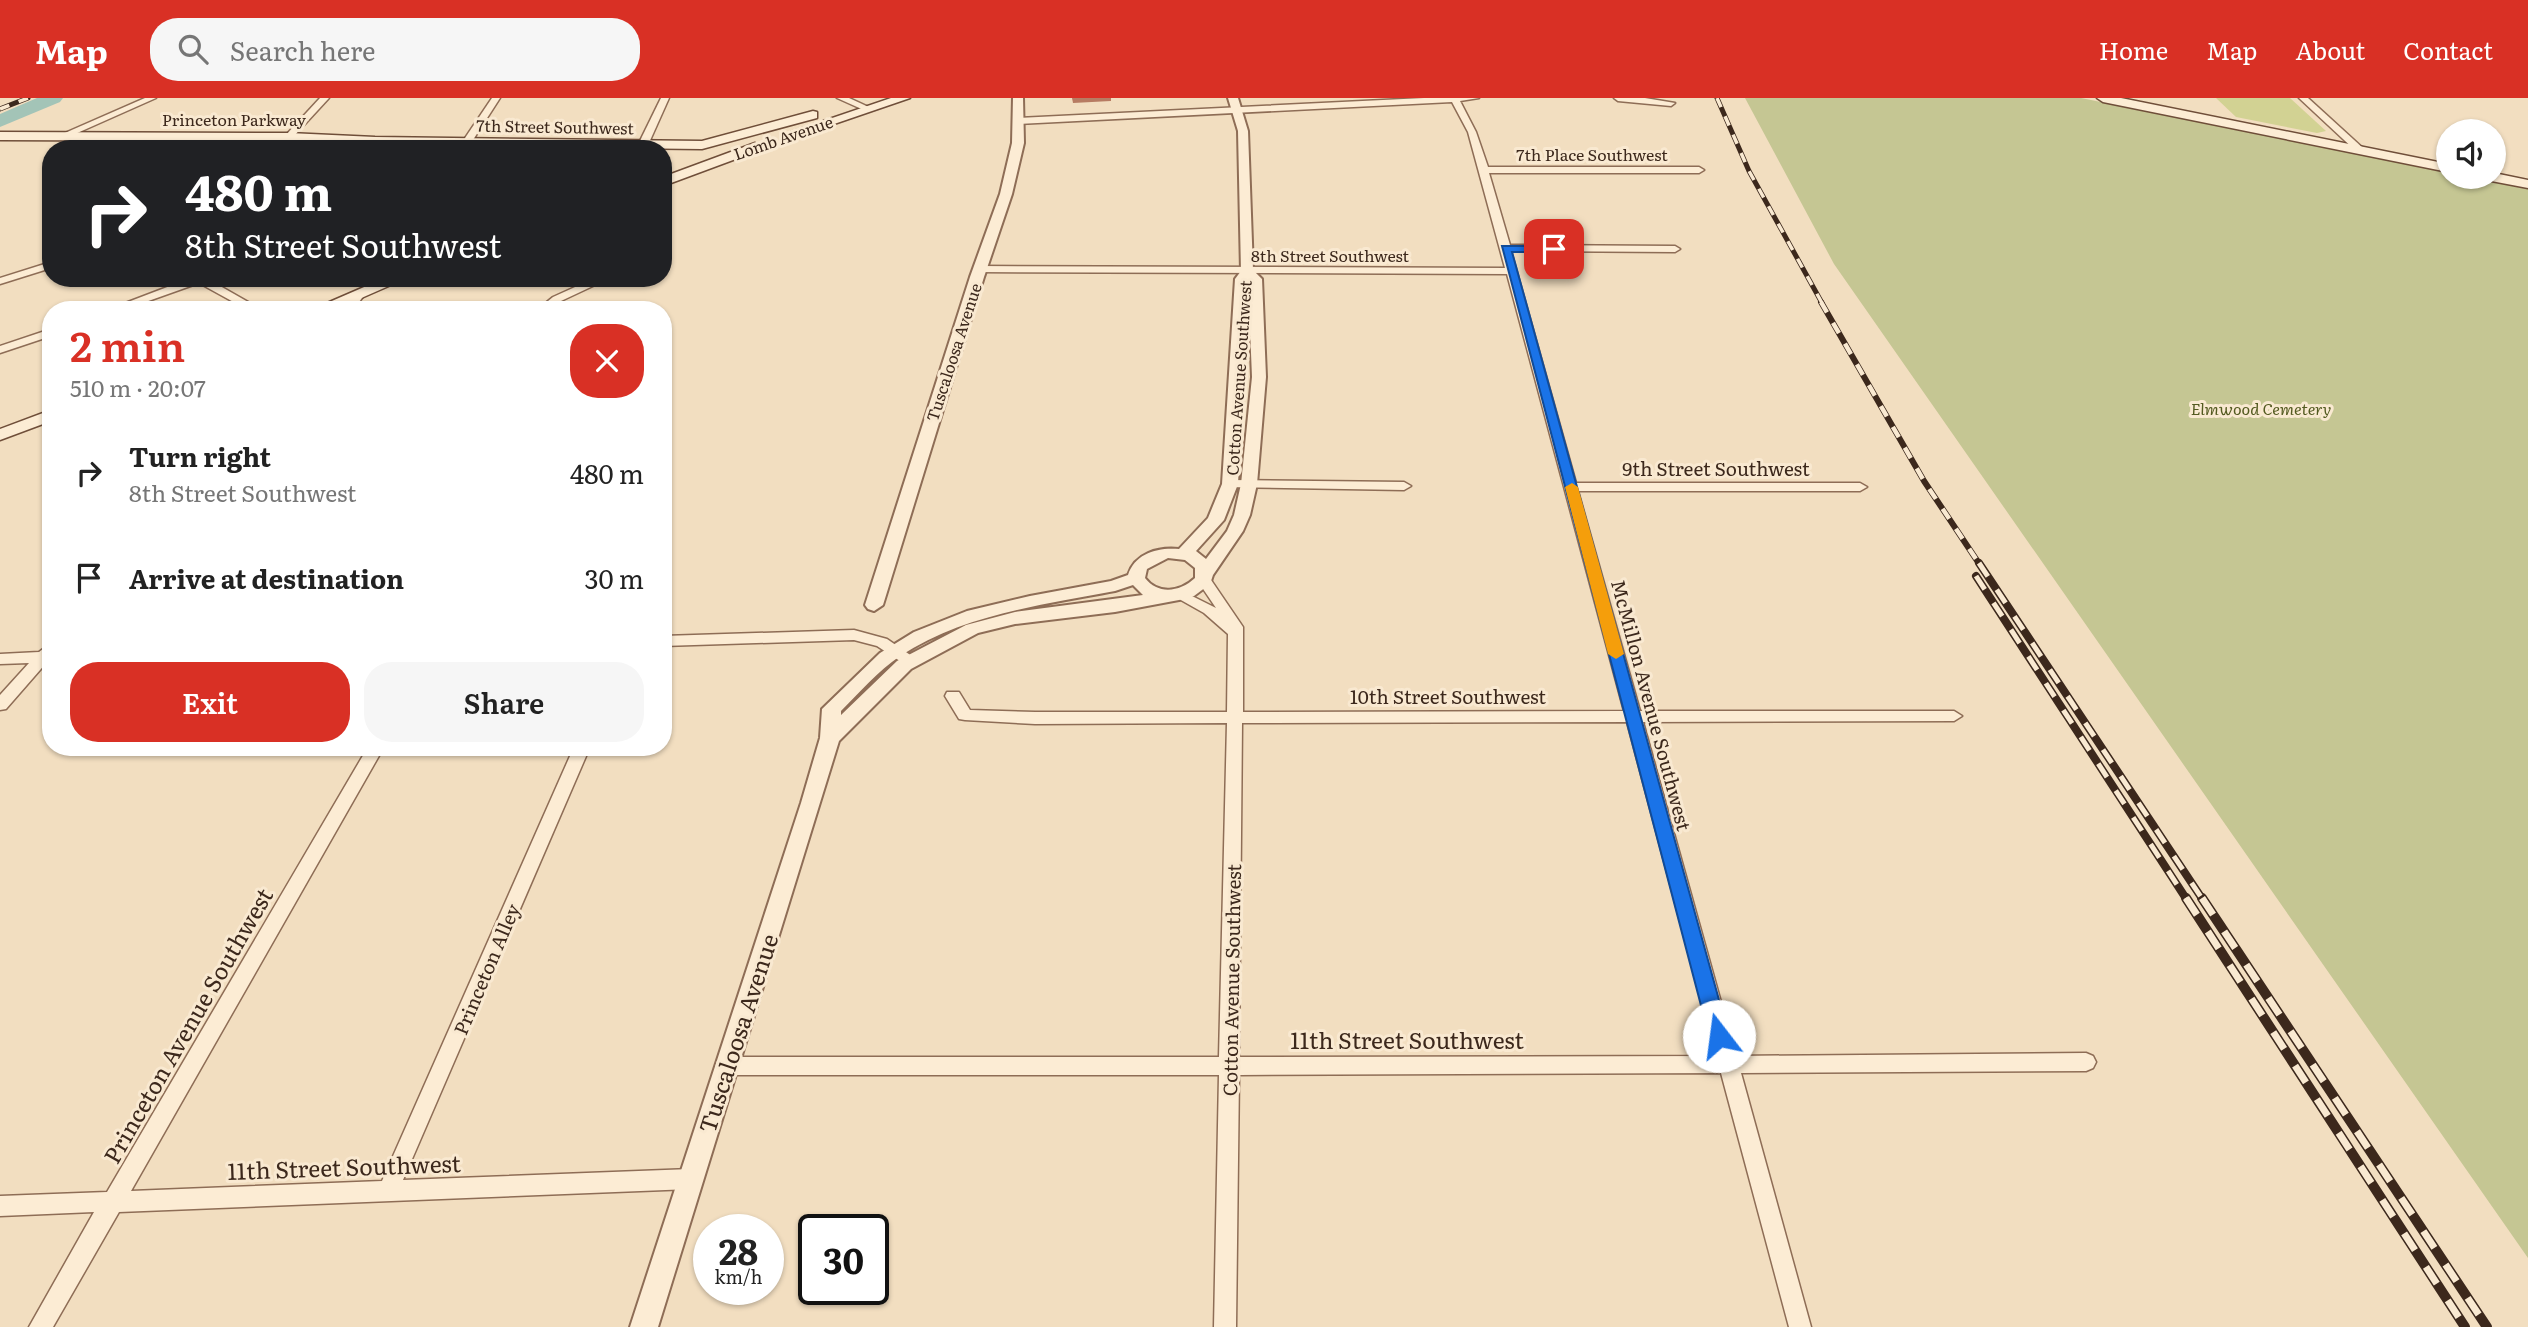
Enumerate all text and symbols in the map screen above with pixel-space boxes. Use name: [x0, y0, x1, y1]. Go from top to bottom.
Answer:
search box: [150, 18, 640, 81]
text: Map: [35, 25, 108, 74]
icon: search: [174, 30, 212, 68]
text: Search here: [230, 30, 376, 69]
text: Home: [2099, 32, 2168, 67]
text: Map: [2206, 32, 2257, 67]
text: About: [2295, 32, 2365, 67]
text: Contact: [2403, 32, 2493, 67]
street label: Princeton Parkway: [162, 107, 307, 131]
street label: Lomb Avenue: [730, 109, 836, 165]
street label: 7th Street Southwest: [476, 113, 634, 139]
map controls: [2436, 119, 2506, 189]
button: sound: [2436, 119, 2506, 189]
street label: 7th Place Southwest: [1516, 142, 1668, 166]
text: 480 m: [185, 153, 332, 226]
icon: right: [70, 168, 161, 259]
pin: [1524, 219, 1584, 279]
text: 8th Street Southwest: [185, 220, 501, 268]
icon: arrive: [1535, 230, 1573, 268]
street label: 8th Street Southwest: [1251, 243, 1410, 267]
street label: Cotton Avenue Southwest: [1219, 279, 1257, 476]
street label: Tuscaloosa Avenue: [919, 280, 987, 424]
text: 2 min: [70, 313, 185, 375]
button: close: [570, 324, 644, 398]
text: 510 m · 20:07: [70, 370, 206, 404]
park label: Elmwood Cemetery: [2191, 396, 2331, 420]
text: Turn right: [129, 436, 271, 475]
text: 480 m: [570, 453, 644, 492]
icon: right: [70, 454, 108, 492]
street label: 9th Street Southwest: [1622, 454, 1810, 482]
text: 8th Street Southwest: [129, 475, 356, 509]
text: Arrive at destination: [129, 558, 404, 597]
text: 30 m: [584, 558, 644, 597]
icon: arrive: [70, 559, 108, 597]
street label: McMillon Avenue Southwest: [1605, 576, 1699, 834]
button: Exit: [70, 662, 350, 742]
button: Share: [364, 662, 644, 742]
street label: 10th Street Southwest: [1350, 682, 1546, 710]
street label: Cotton Avenue Southwest: [1215, 863, 1247, 1096]
street label: Princeton Avenue Southwest: [94, 880, 280, 1169]
street label: Princeton Alley: [446, 899, 526, 1039]
street label: Tuscaloosa Avenue: [689, 929, 785, 1137]
position arrow: [1682, 999, 1756, 1073]
street label: 11th Street Southwest: [1290, 1022, 1524, 1056]
street label: 11th Street Southwest: [227, 1145, 462, 1187]
speed limit sign: 30: [798, 1214, 889, 1305]
text: 28: [719, 1224, 758, 1276]
text: km/h: [715, 1263, 762, 1290]

